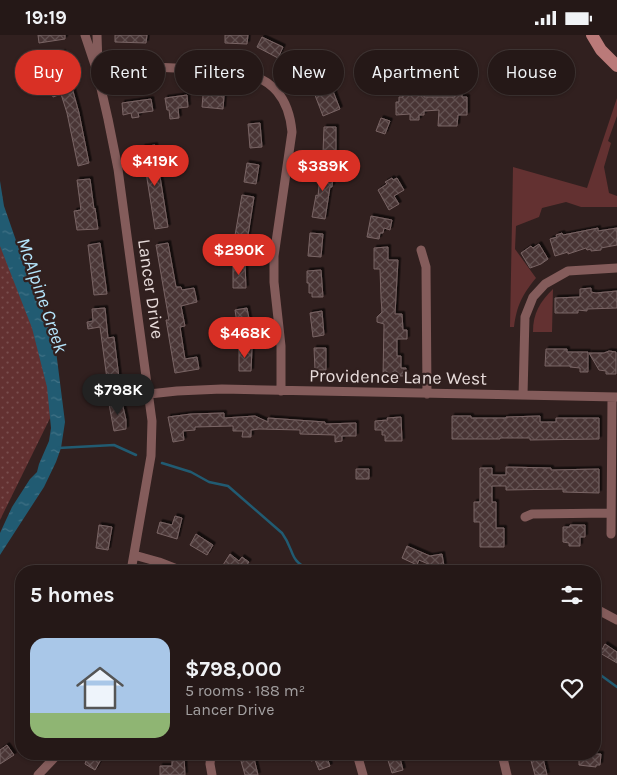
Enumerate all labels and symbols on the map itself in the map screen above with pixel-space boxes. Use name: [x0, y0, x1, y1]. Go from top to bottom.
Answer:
pin: $419K: [120, 145, 190, 187]
pin: $389K: [288, 149, 358, 192]
pin: $290K: [204, 233, 274, 276]
water label: McAlpine Creek: [12, 235, 72, 356]
street label: Lancer Drive: [133, 238, 169, 340]
pin: $468K: [210, 317, 280, 359]
street label: Providence Lane West: [309, 364, 487, 390]
pin: $798K: [83, 373, 153, 416]

